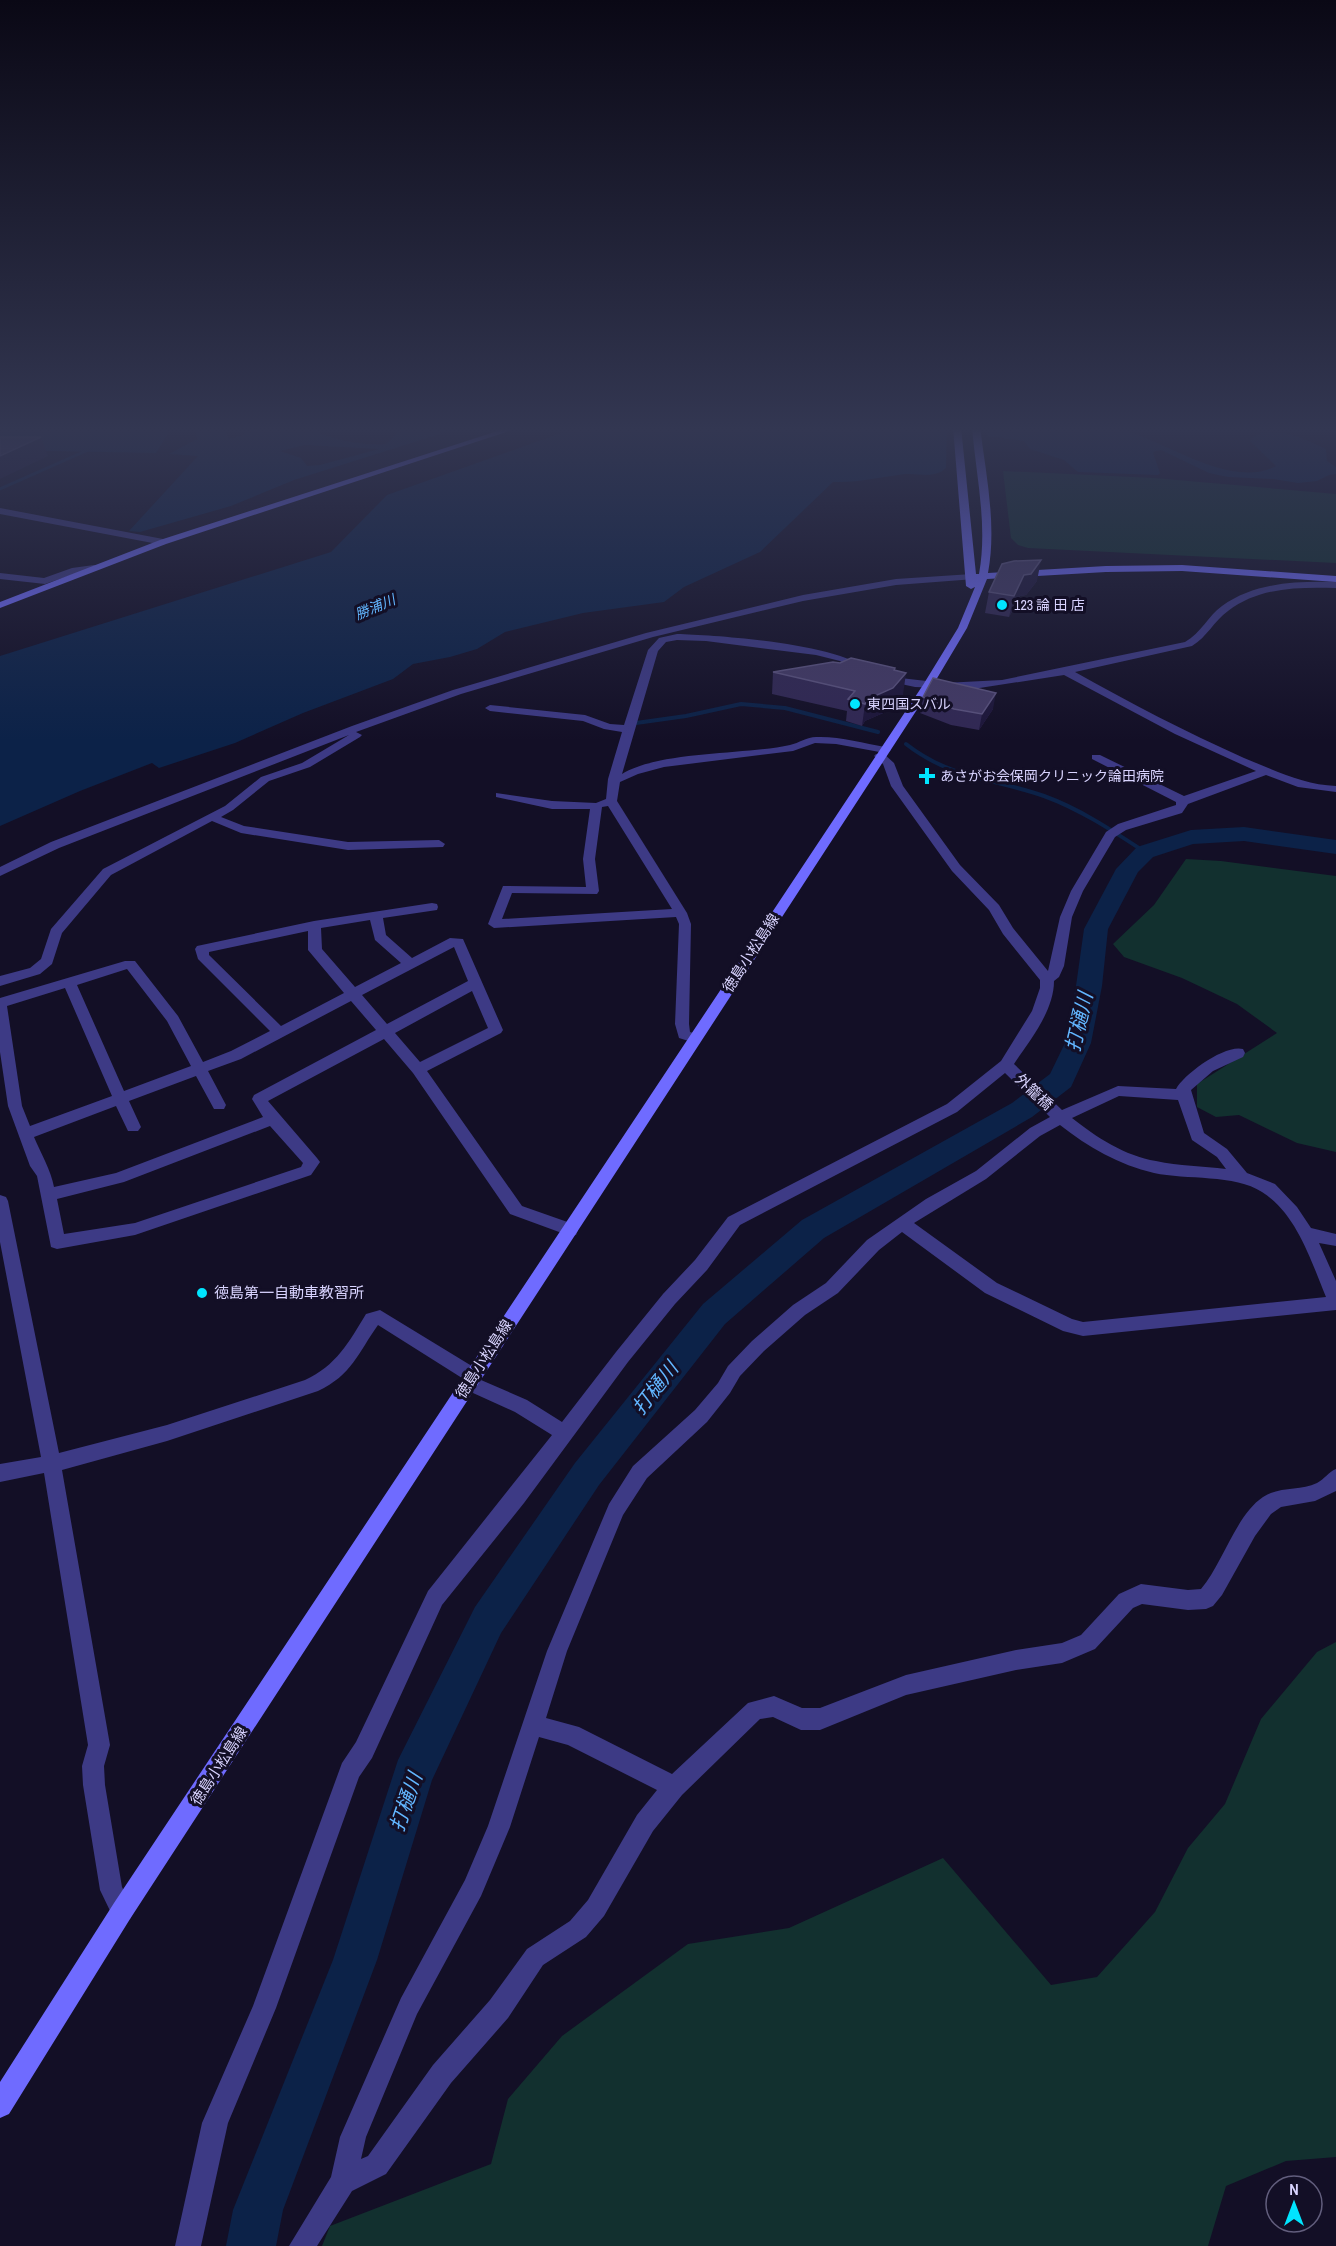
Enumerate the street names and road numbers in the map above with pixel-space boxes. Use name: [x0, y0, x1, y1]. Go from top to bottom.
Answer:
street label: 徳島小松島線: [717, 909, 784, 996]
street label: 外籠橋: [1011, 1069, 1058, 1115]
street label: 徳島小松島線: [450, 1315, 517, 1402]
street label: 徳島小松島線: [185, 1722, 252, 1809]

